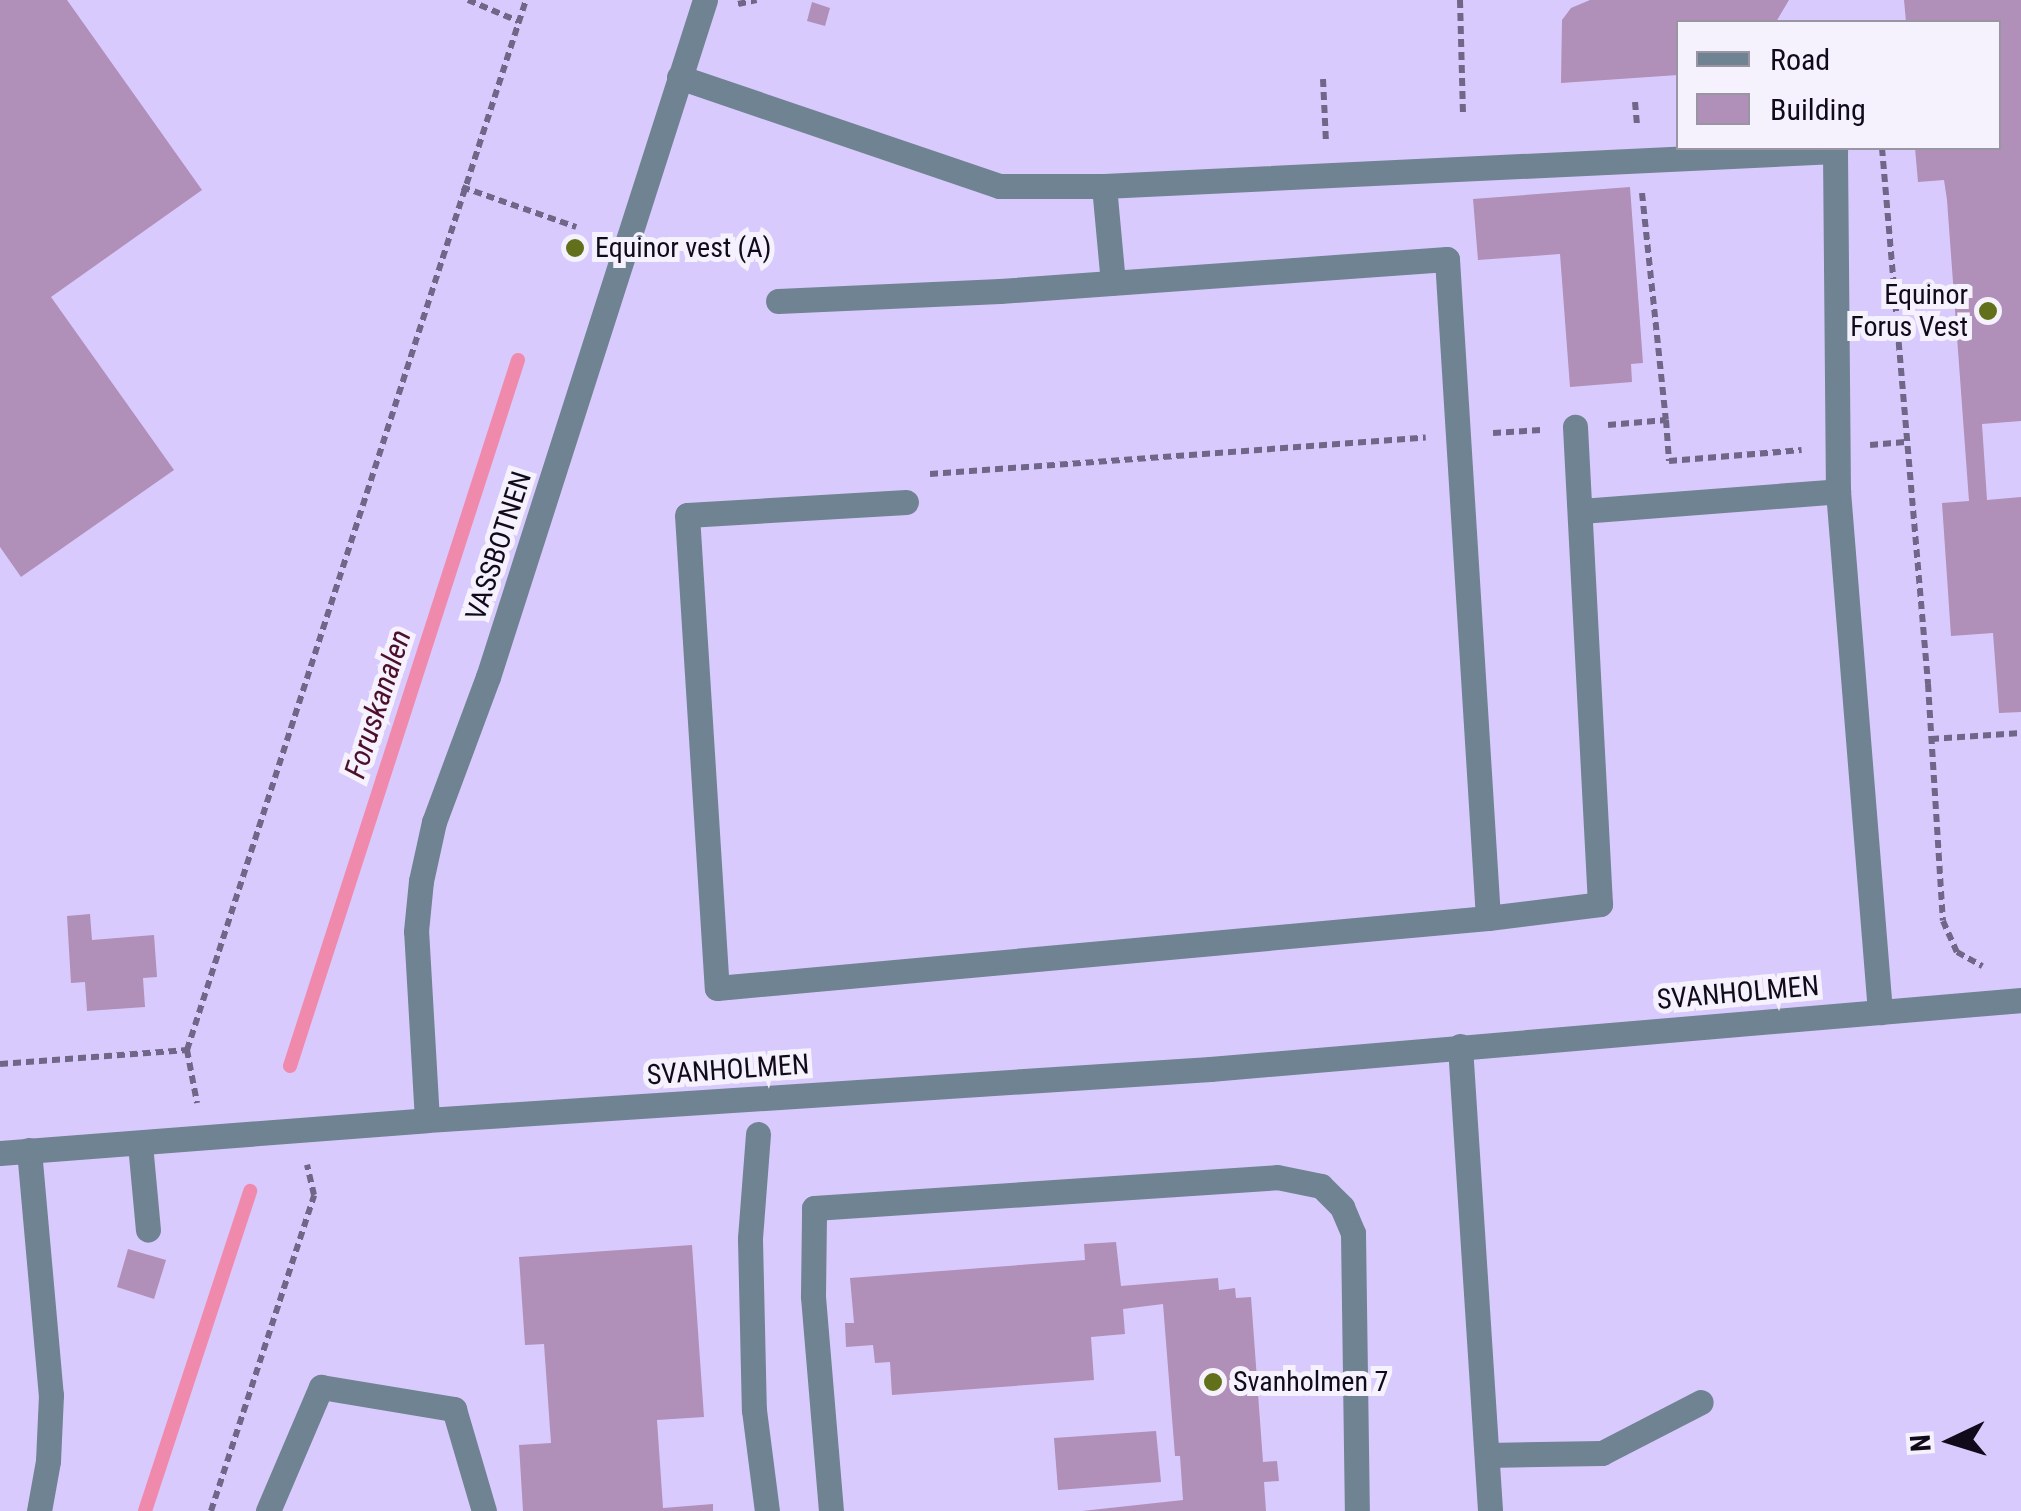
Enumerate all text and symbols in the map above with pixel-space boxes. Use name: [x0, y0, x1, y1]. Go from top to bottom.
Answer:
legend: [1676, 20, 2001, 150]
text: Road: [1770, 42, 1830, 77]
text: Building: [1770, 92, 1866, 127]
place label: Equinor vest (A): [595, 231, 771, 265]
marker: Equinor vest (A): [564, 237, 586, 259]
place label: Equinor Forus Vest: [1850, 278, 1968, 344]
marker: Equinor Forus Vest: [1977, 300, 1999, 322]
street label: VASSBOTNEN: [459, 467, 539, 625]
water label: Foruskanalen: [337, 625, 419, 783]
street label: SVANHOLMEN: [1656, 969, 1820, 1017]
street label: SVANHOLMEN: [646, 1048, 810, 1092]
place label: Svanholmen 7: [1233, 1365, 1388, 1399]
marker: Svanholmen 7: [1202, 1371, 1224, 1393]
north arrow: [1901, 1391, 2001, 1491]
text: N: [1904, 1433, 1938, 1453]

